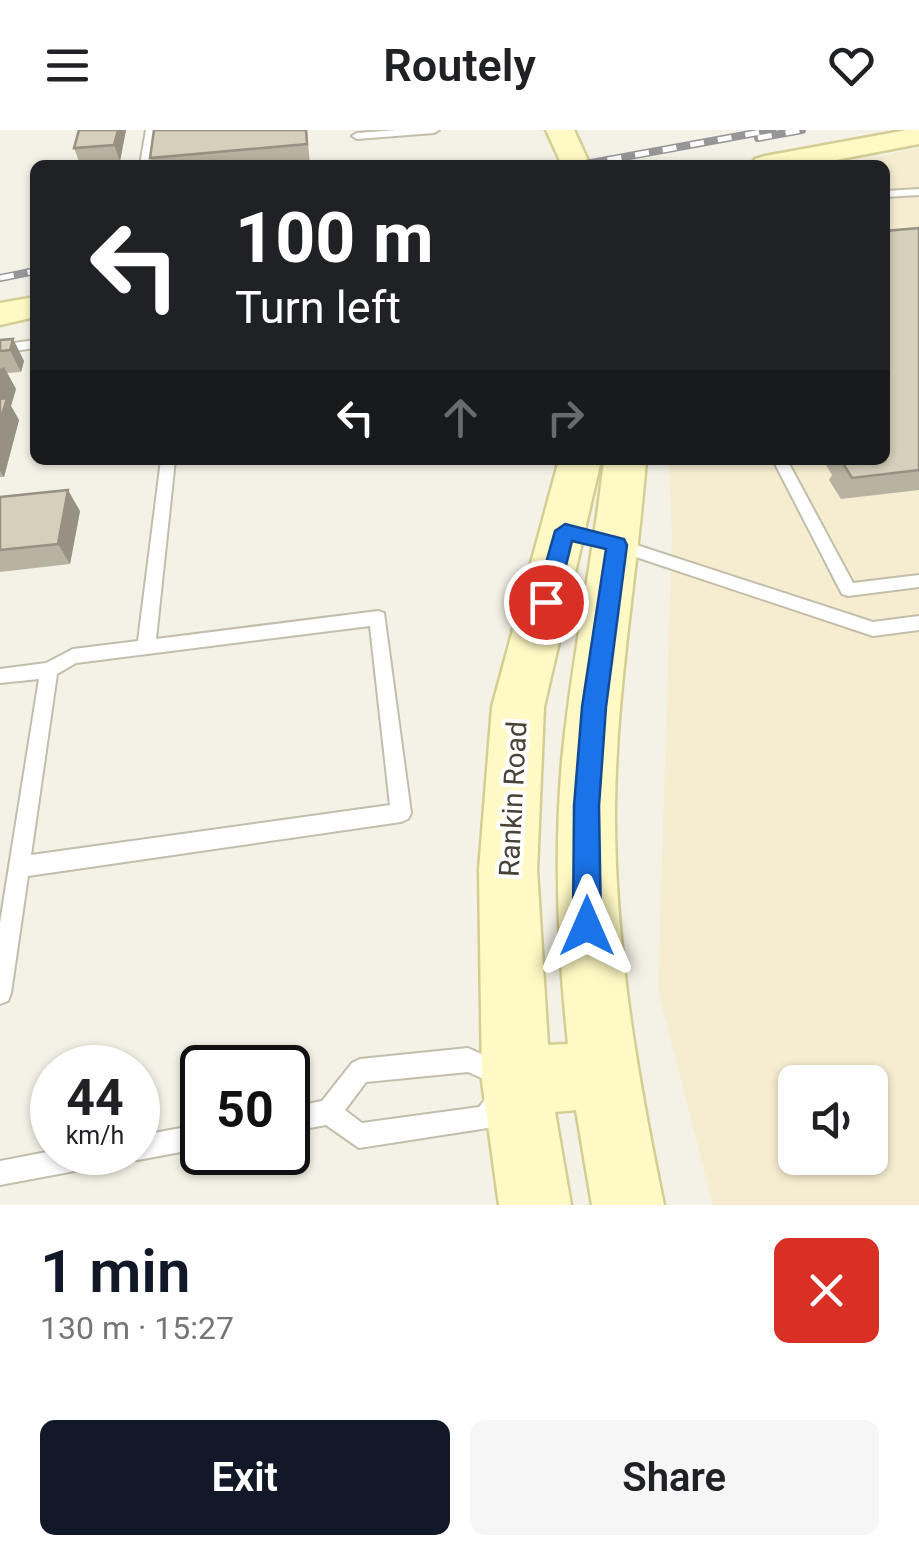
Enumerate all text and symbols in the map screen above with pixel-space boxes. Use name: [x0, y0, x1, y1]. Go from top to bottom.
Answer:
icon: menu: [40, 38, 95, 93]
icon: heart: [824, 38, 879, 93]
text: Routely: [383, 39, 536, 92]
text: 100 m: [235, 197, 434, 279]
icon: left: [70, 200, 200, 330]
text: Turn left: [235, 281, 401, 334]
icon: left: [328, 390, 383, 445]
icon: ahead: [433, 390, 488, 445]
icon: right: [538, 390, 593, 445]
pin: [504, 560, 589, 645]
icon: arrive: [519, 575, 574, 630]
street label: Rankin Road: [492, 720, 534, 878]
position arrow: [535, 874, 639, 978]
speed limit sign: 50: [180, 1045, 310, 1175]
map controls: [778, 1065, 888, 1175]
button: sound: [778, 1065, 888, 1175]
text: 44: [66, 1069, 124, 1127]
text: km/h: [66, 1121, 124, 1150]
text: 1 min: [40, 1236, 190, 1307]
button: close: [774, 1238, 879, 1343]
text: 130 m · 15:27: [40, 1309, 234, 1347]
button: Exit: [40, 1420, 450, 1535]
button: Share: [470, 1420, 879, 1535]

